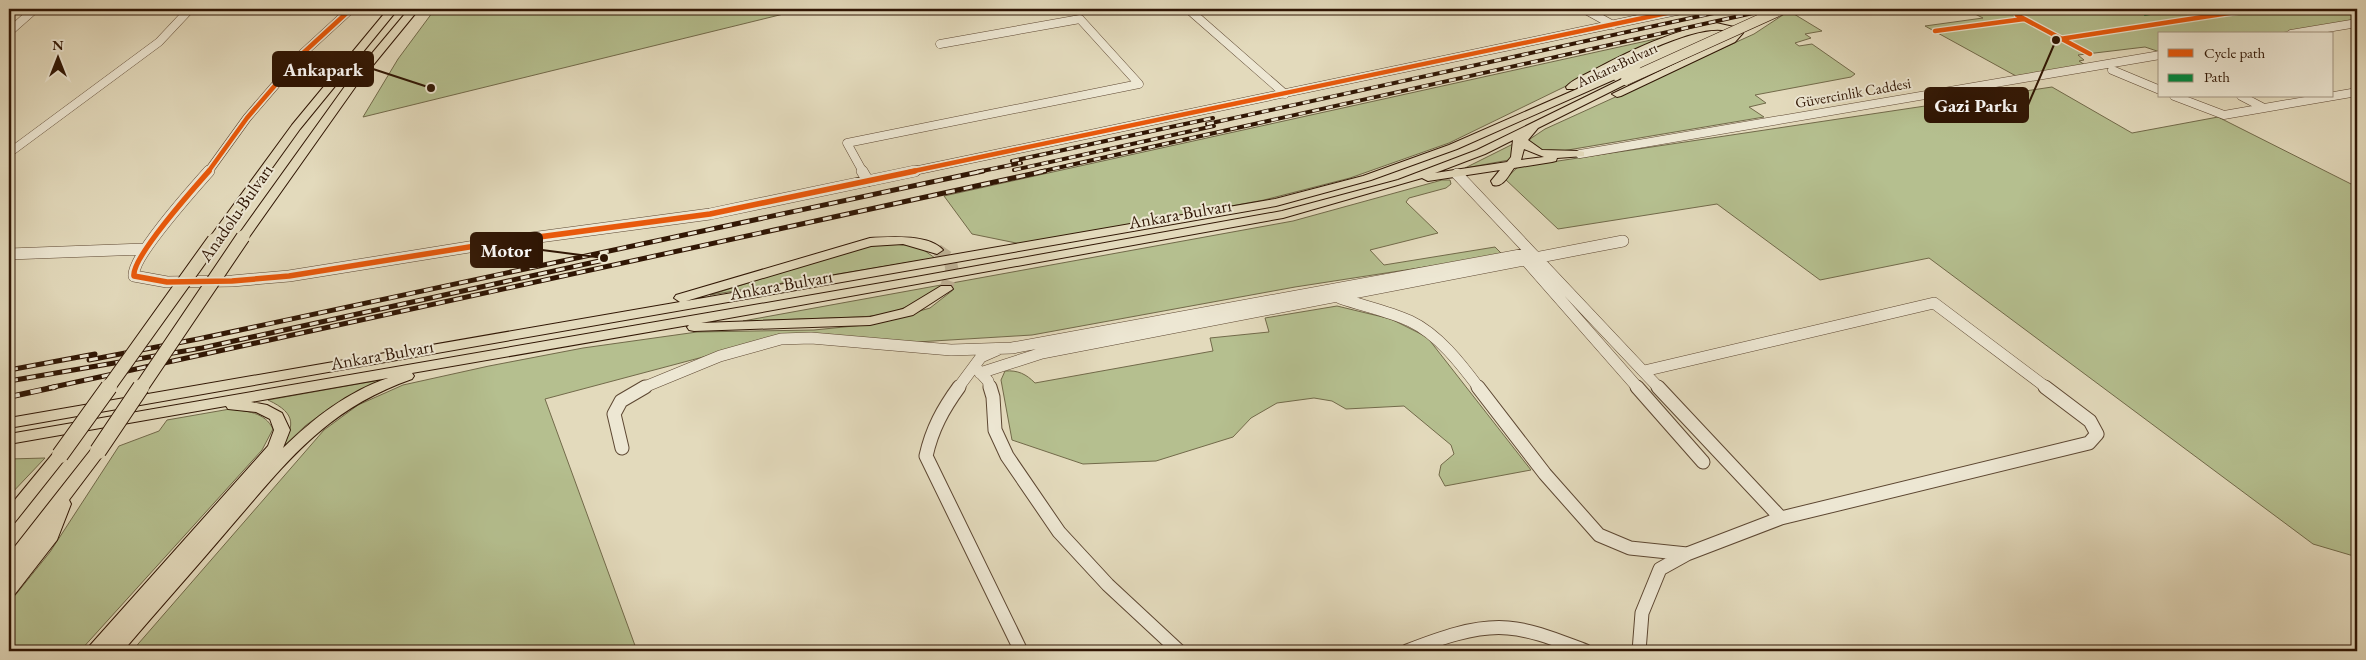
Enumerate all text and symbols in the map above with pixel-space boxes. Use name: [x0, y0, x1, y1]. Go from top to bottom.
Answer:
north arrow: [32, 32, 82, 82]
legend: [2158, 32, 2334, 98]
text: N: [52, 36, 64, 54]
street label: Ankara Bulvarı: [1573, 37, 1660, 92]
text: Cycle path: [2204, 43, 2266, 62]
callout: Ankapark: [273, 52, 373, 86]
text: Ankapark: [282, 57, 364, 82]
text: Path: [2204, 67, 2230, 86]
street label: Güvercinlik Caddesi: [1794, 73, 1913, 112]
callout: Gazi Parkı: [1925, 88, 2028, 122]
text: Gazi Parkı: [1934, 93, 2018, 118]
street label: Anadolu Bulvarı: [193, 159, 278, 267]
street label: Ankara Bulvarı: [1126, 193, 1234, 234]
callout: Motor: [471, 233, 542, 267]
text: Motor: [481, 238, 532, 263]
street label: Ankara Bulvarı: [727, 264, 835, 305]
street label: Ankara Bulvarı: [328, 334, 436, 375]

